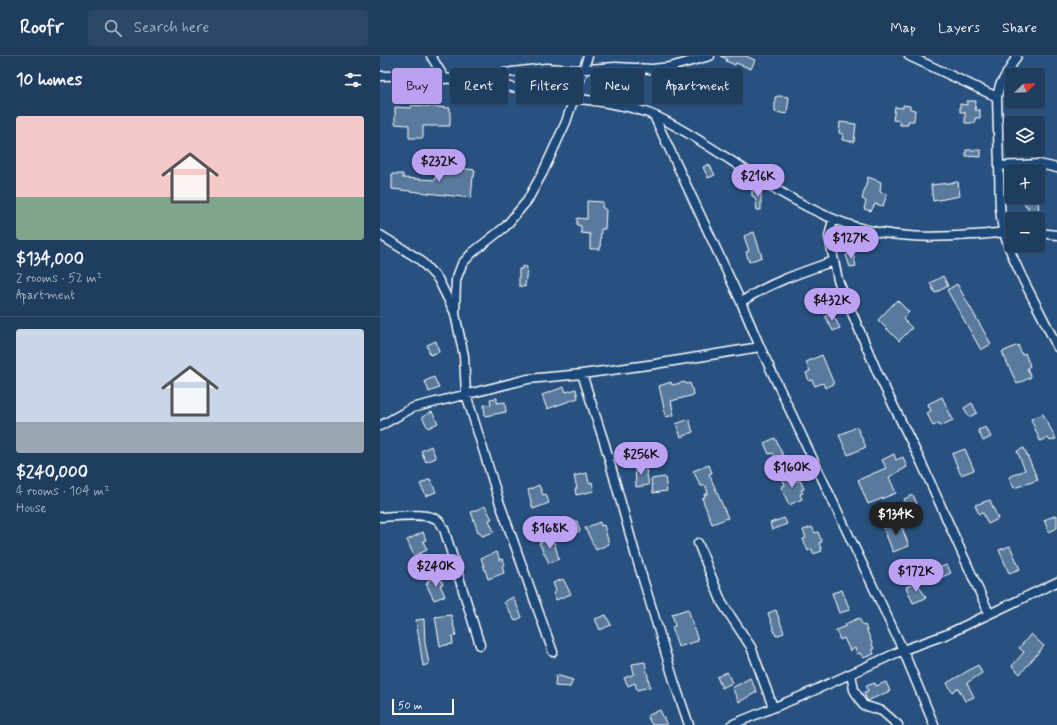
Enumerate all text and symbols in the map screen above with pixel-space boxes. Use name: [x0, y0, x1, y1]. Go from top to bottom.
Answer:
search box: [88, 10, 368, 46]
text: Roofr: [20, 15, 64, 40]
icon: search: [102, 17, 124, 39]
text: Search here: [134, 18, 209, 38]
text: Map: [890, 19, 916, 37]
text: Layers: [938, 19, 980, 37]
text: Share: [1002, 19, 1037, 37]
chip: Buy: [392, 68, 442, 104]
chip: Rent: [450, 68, 508, 104]
chip: Filters: [516, 68, 583, 104]
chip: New: [591, 68, 644, 104]
chip: Apartment: [652, 68, 743, 104]
north arrow: [1005, 68, 1045, 108]
map controls: [1005, 68, 1045, 252]
text: 10 homes: [16, 69, 82, 91]
icon: filters: [342, 69, 364, 91]
button: layers: [1005, 116, 1045, 156]
icon: home: [154, 142, 226, 214]
pin: $232K: [411, 149, 467, 183]
text: $232K: [421, 153, 457, 170]
pin: $216K: [730, 164, 786, 198]
button: +: [1005, 164, 1045, 204]
text: $216K: [741, 168, 775, 185]
button: −: [1005, 212, 1045, 252]
pin: $127K: [823, 226, 879, 260]
text: $127K: [833, 230, 869, 247]
text: $134,000: [16, 248, 84, 270]
text: 2 rooms · 52 m²: [16, 270, 102, 287]
text: Apartment: [16, 287, 75, 304]
pin: $432K: [804, 288, 860, 322]
text: $432K: [813, 292, 851, 309]
icon: home: [154, 355, 226, 427]
pin: $256K: [613, 442, 669, 476]
text: $256K: [623, 446, 659, 463]
pin: $160K: [764, 455, 820, 489]
text: $160K: [773, 459, 811, 476]
text: $240,000: [16, 461, 88, 483]
text: 4 rooms · 104 m²: [16, 483, 110, 500]
text: House: [16, 500, 47, 517]
pin: $134K: [868, 502, 924, 536]
text: $134K: [878, 506, 914, 523]
pin: $168K: [522, 516, 578, 550]
text: $168K: [532, 520, 568, 537]
pin: $240K: [408, 554, 464, 588]
text: $240K: [417, 558, 455, 575]
pin: $172K: [888, 559, 944, 593]
text: $172K: [898, 563, 934, 580]
scale bar: [392, 697, 454, 716]
text: 50 m: [398, 699, 423, 713]

